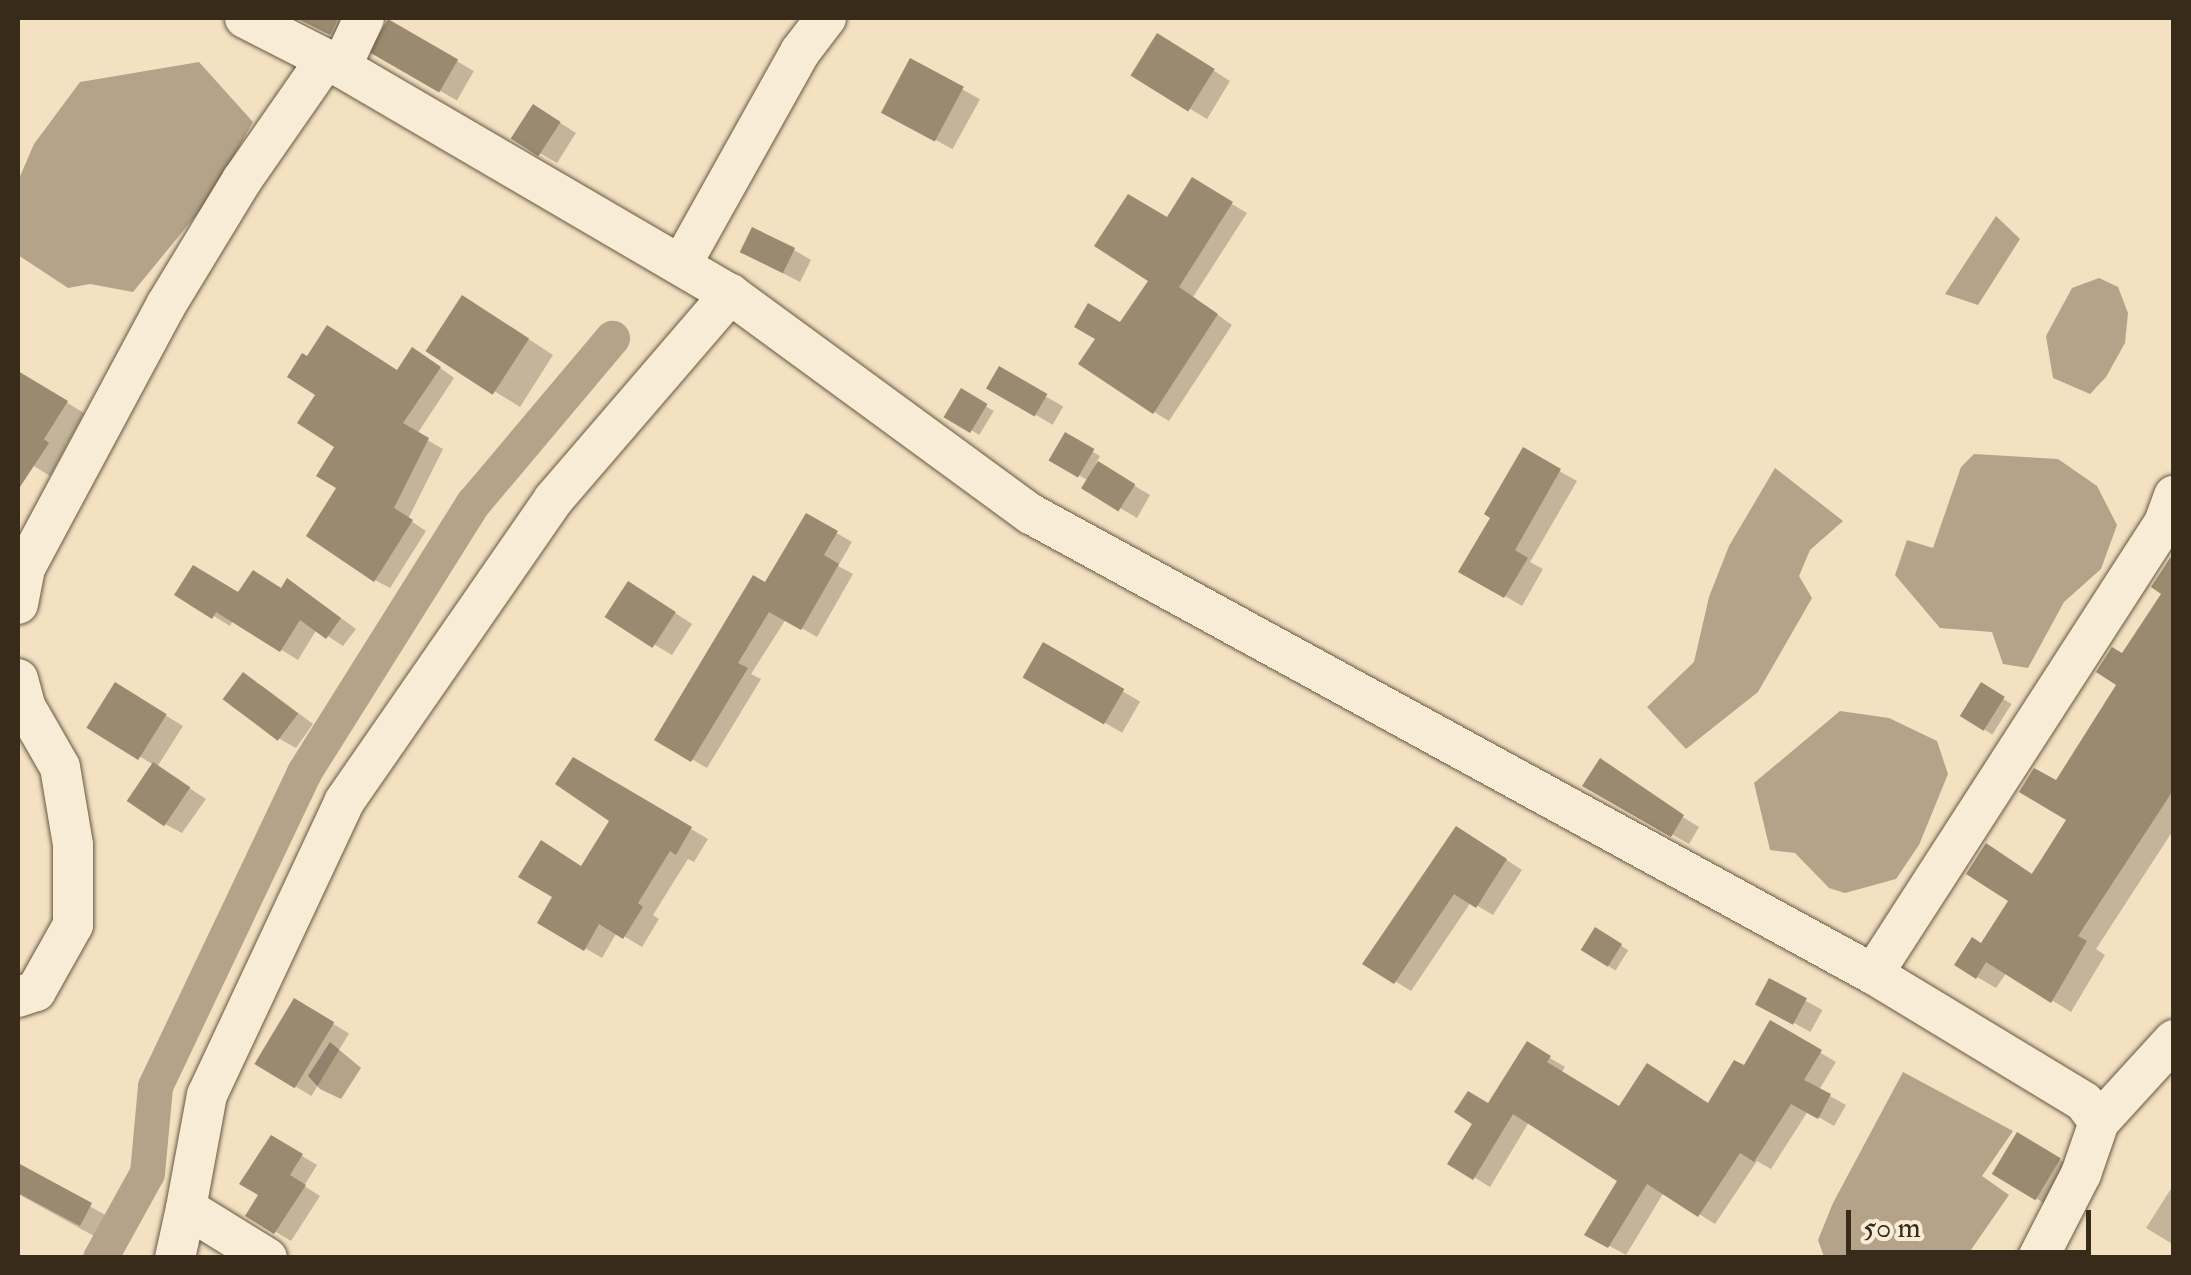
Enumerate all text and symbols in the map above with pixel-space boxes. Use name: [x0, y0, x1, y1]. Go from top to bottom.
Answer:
scale bar: [1851, 1190, 2096, 1252]
text: 50 m: [1863, 1209, 1921, 1246]

